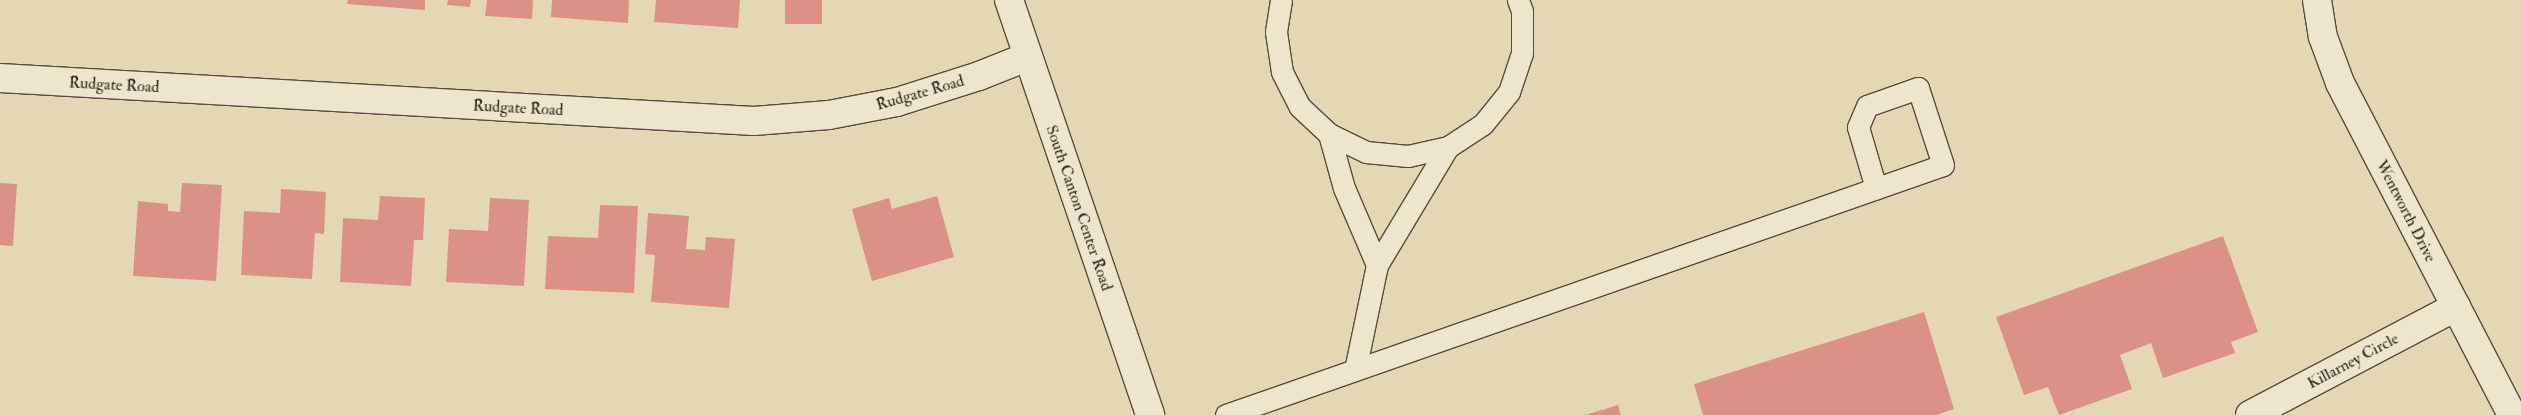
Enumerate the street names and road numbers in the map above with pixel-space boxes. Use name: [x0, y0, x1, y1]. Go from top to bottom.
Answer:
street label: Rudgate Road: [874, 71, 966, 115]
street label: Rudgate Road: [68, 73, 160, 97]
street label: Rudgate Road: [472, 96, 564, 120]
street label: South Canton Center Road: [1042, 123, 1116, 293]
street label: Wentworth Drive: [2372, 157, 2440, 265]
street label: Killarney Circle: [2304, 329, 2402, 393]

